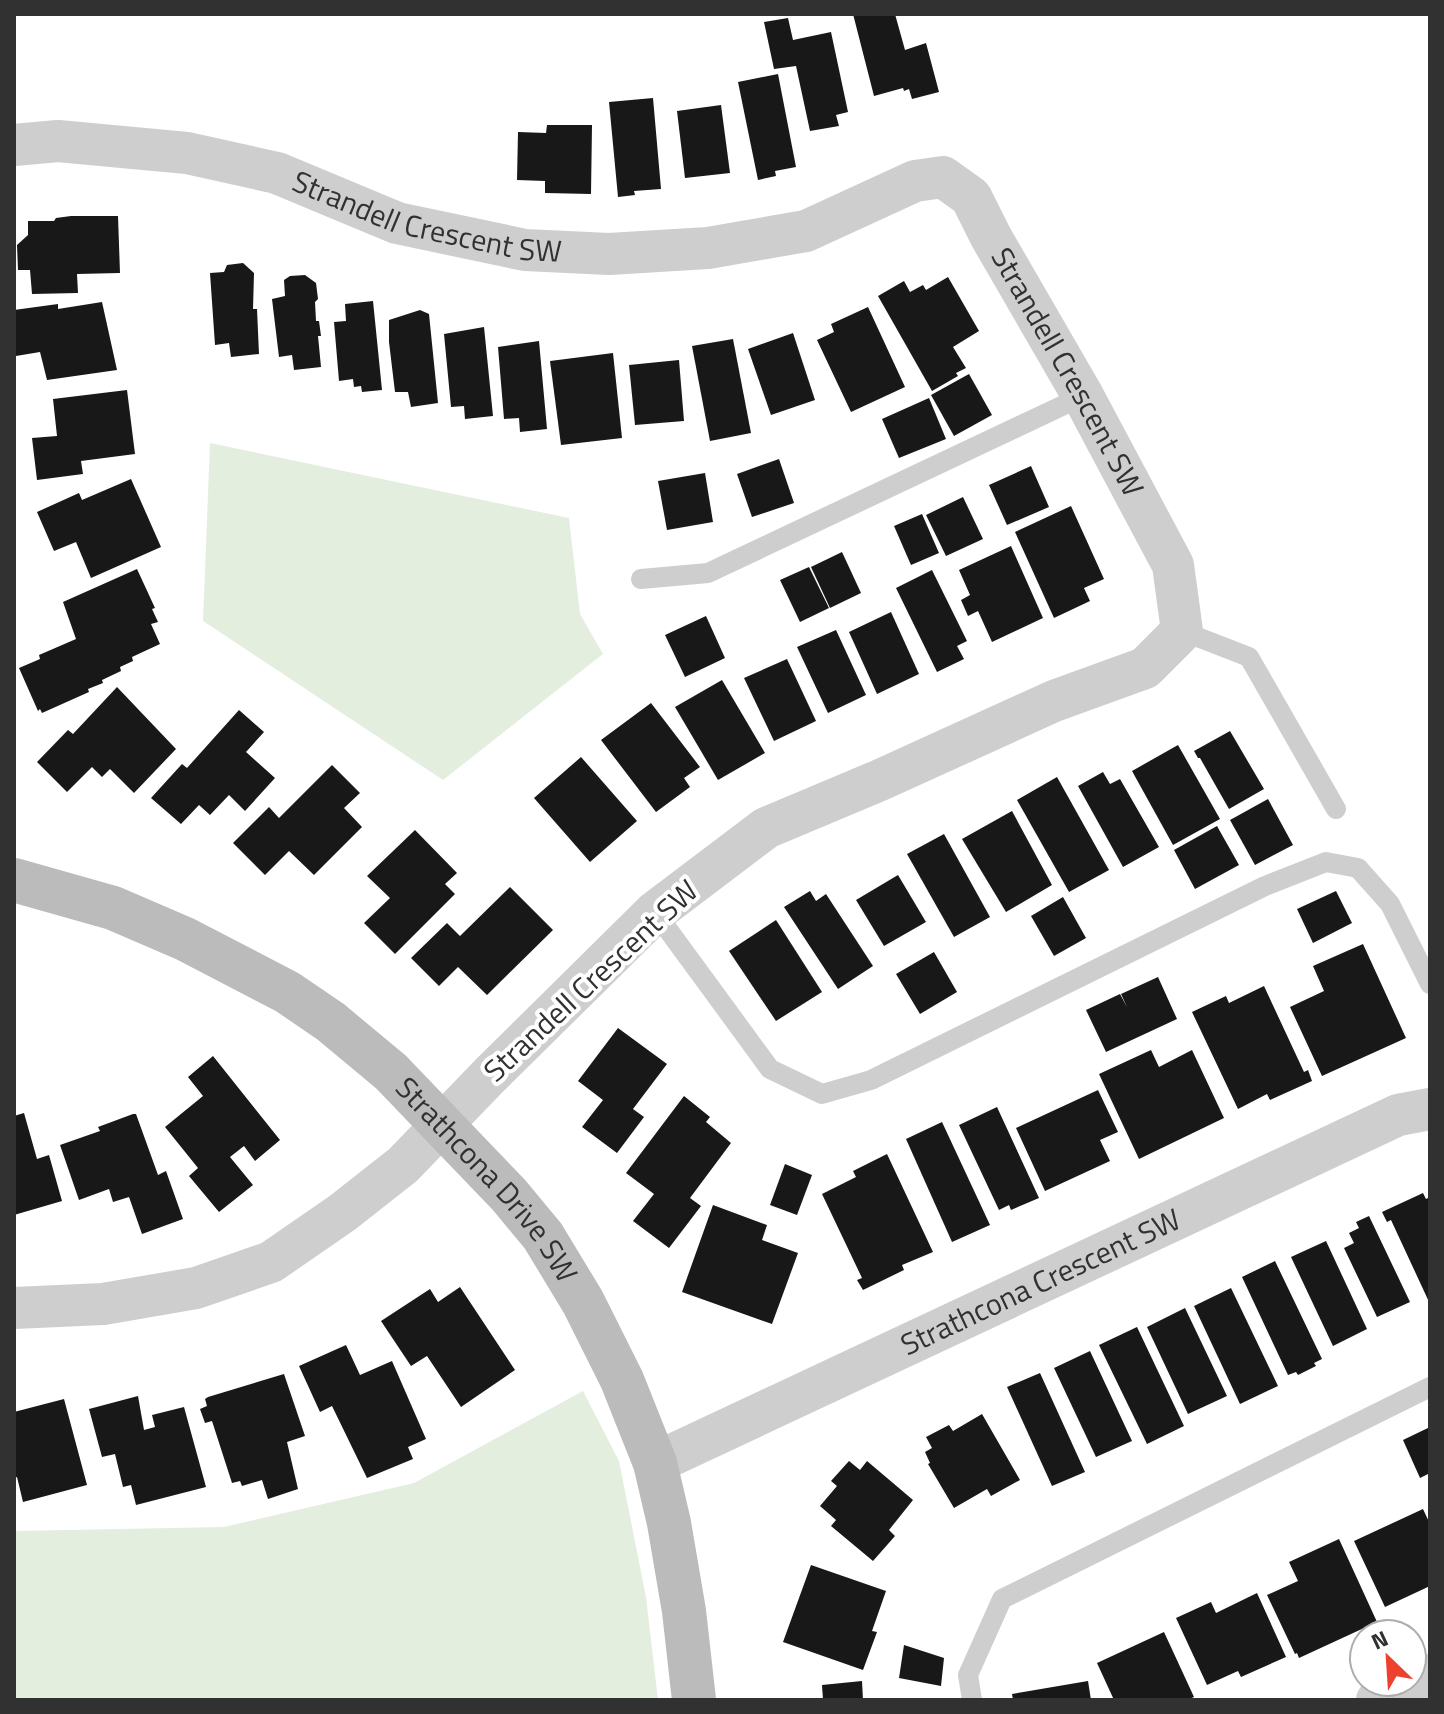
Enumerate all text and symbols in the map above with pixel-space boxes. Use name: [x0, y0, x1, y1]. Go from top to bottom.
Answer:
street label: Strandell Crescent SW: [286, 158, 563, 274]
street label: Strandell Crescent SW: [980, 239, 1156, 504]
street label: Strandell Crescent SW: [473, 868, 708, 1092]
street label: Strathcona Drive SW: [385, 1066, 590, 1291]
street label: Strathcona Crescent SW: [893, 1196, 1188, 1367]
north arrow: [1348, 1618, 1428, 1698]
text: N: [1365, 1621, 1394, 1659]

